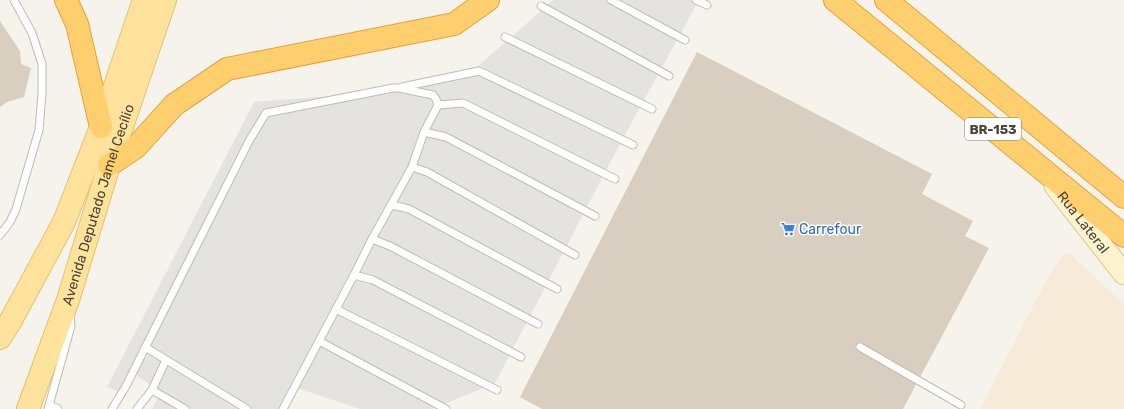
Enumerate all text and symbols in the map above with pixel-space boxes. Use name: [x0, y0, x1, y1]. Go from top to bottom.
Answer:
street label: Avenida Deputado Jamel Cecílio: [59, 102, 138, 308]
road number: BR-153: [965, 118, 1021, 140]
street label: Rua Lateral: [1053, 188, 1113, 257]
supermarket icon: Carrefour: [780, 221, 796, 237]
place label: Carrefour: [799, 221, 862, 238]

